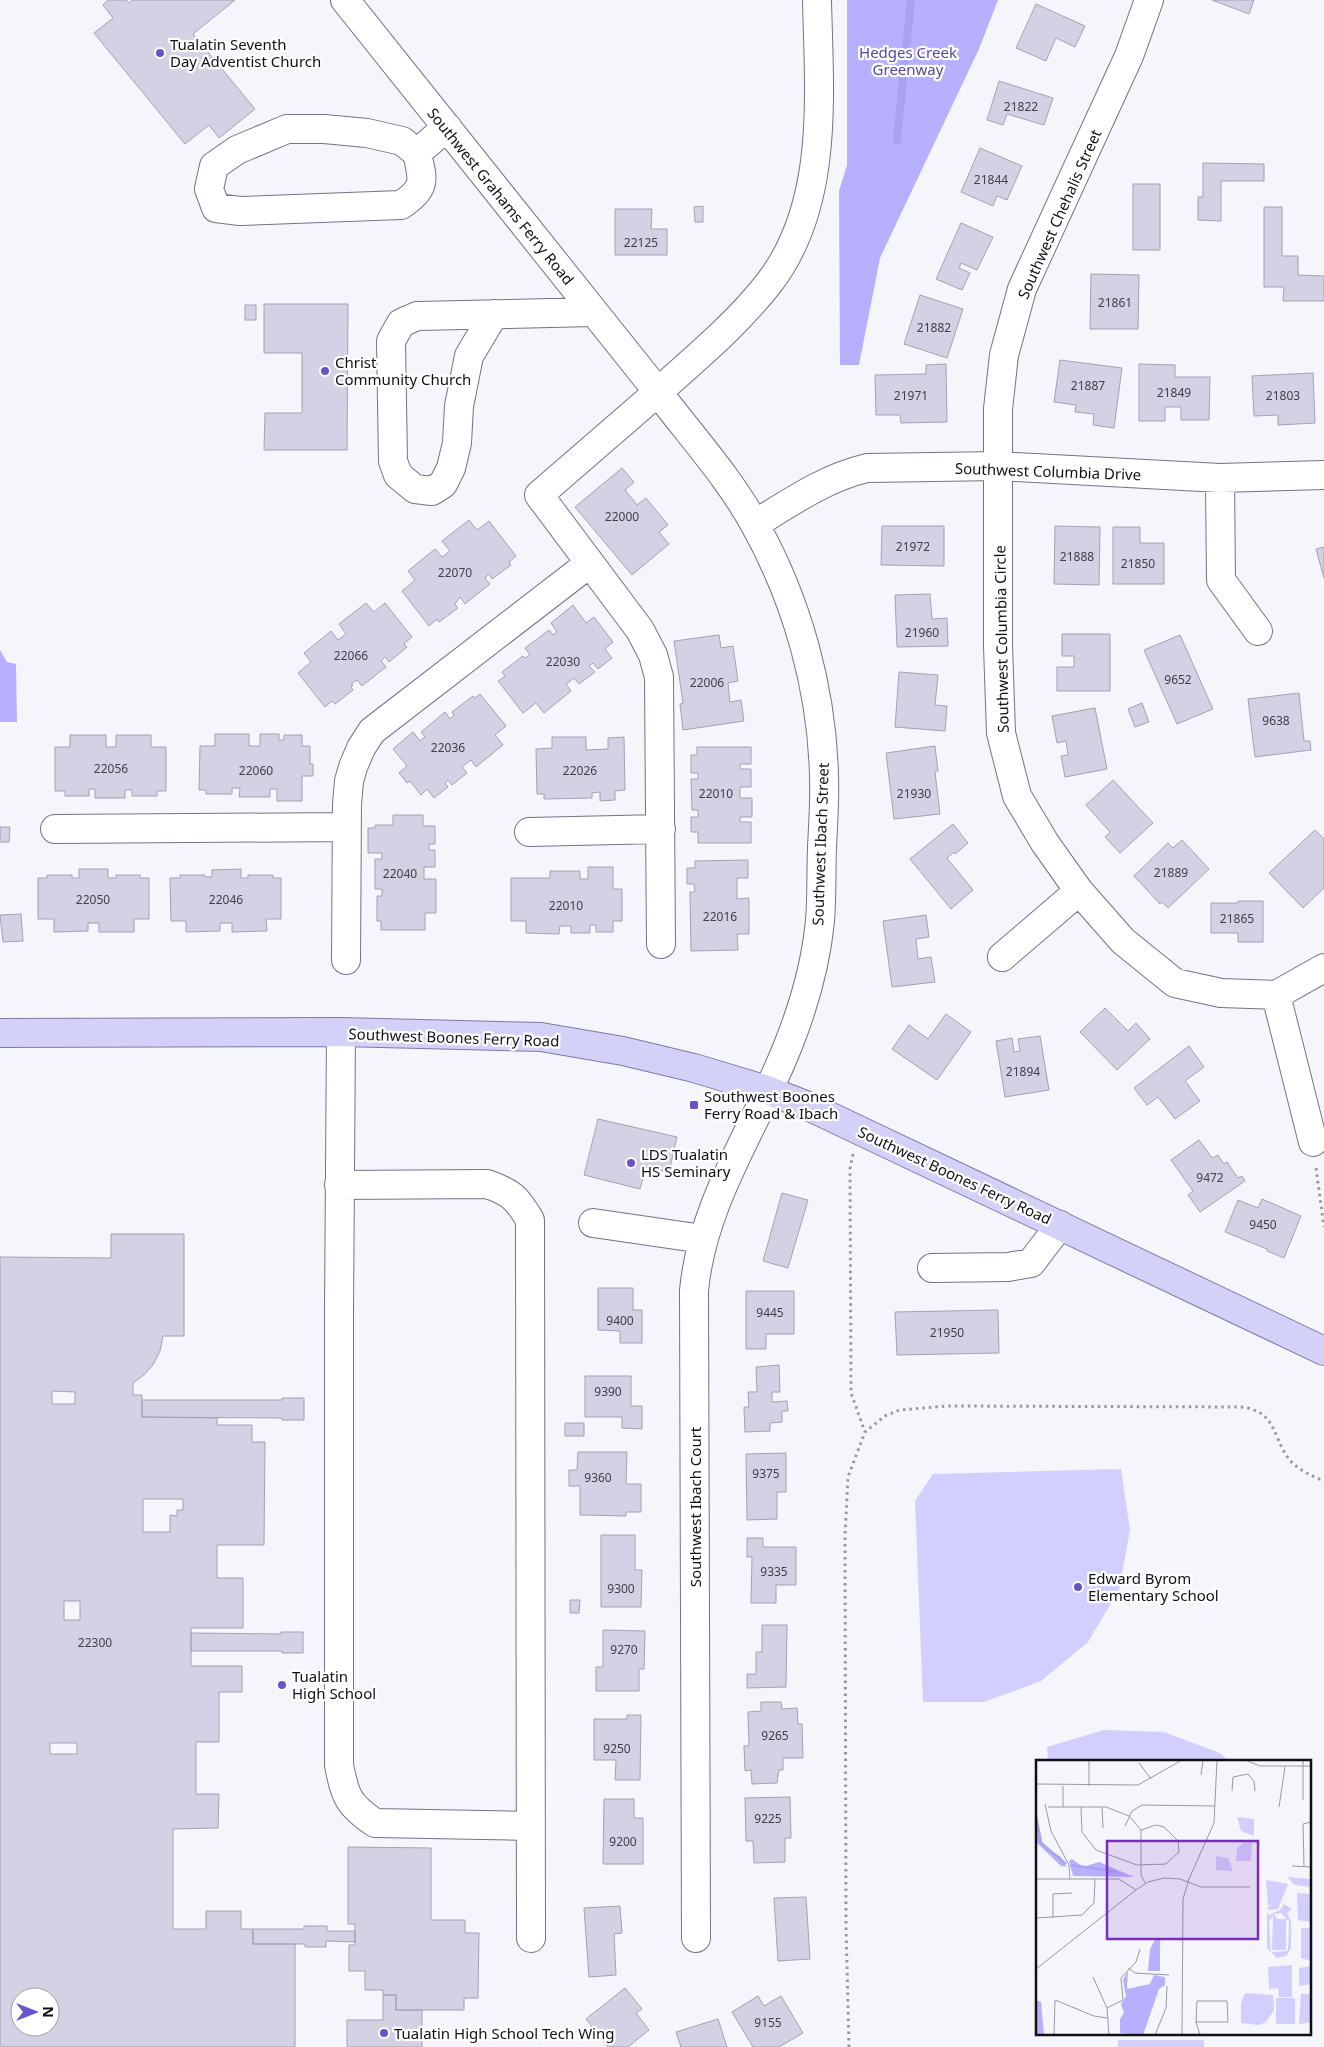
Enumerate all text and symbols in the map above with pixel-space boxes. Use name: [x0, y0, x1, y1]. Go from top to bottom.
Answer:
place label: Tualatin Seventh Day Adventist Church: [170, 34, 321, 71]
park label: Hedges Creek Greenway: [859, 42, 957, 79]
marker: Tualatin Seventh Day Adventist Church: [154, 47, 166, 59]
house number: 21822: [1004, 98, 1038, 115]
street label: Southwest Grahams Ferry Road: [423, 103, 579, 289]
street label: Southwest Chehalis Street: [1013, 126, 1106, 302]
house number: 21844: [974, 171, 1008, 188]
house number: 22125: [624, 234, 658, 251]
house number: 21861: [1098, 294, 1132, 311]
house number: 21882: [917, 319, 951, 336]
place label: Christ Community Church: [335, 352, 471, 389]
marker: Christ Community Church: [319, 365, 331, 377]
house number: 21887: [1071, 377, 1105, 394]
house number: 21849: [1157, 384, 1191, 401]
house number: 21971: [894, 387, 928, 404]
house number: 21803: [1266, 387, 1300, 404]
street label: Southwest Columbia Drive: [955, 458, 1141, 484]
house number: 22000: [605, 508, 639, 525]
house number: 21972: [896, 538, 930, 555]
street label: Southwest Columbia Circle: [989, 545, 1013, 733]
house number: 21888: [1060, 548, 1094, 565]
house number: 21850: [1121, 555, 1155, 572]
house number: 22070: [438, 564, 472, 581]
house number: 21960: [905, 624, 939, 641]
house number: 22066: [334, 647, 368, 664]
house number: 22030: [546, 653, 580, 670]
house number: 9652: [1164, 671, 1192, 688]
house number: 22006: [690, 674, 724, 691]
house number: 9638: [1262, 712, 1290, 729]
house number: 22036: [431, 739, 465, 756]
house number: 22056: [94, 760, 128, 777]
house number: 22060: [239, 762, 273, 779]
house number: 22026: [563, 762, 597, 779]
street label: Southwest Ibach Street: [807, 762, 833, 926]
house number: 22010: [699, 785, 733, 802]
house number: 21930: [897, 785, 931, 802]
house number: 21889: [1154, 864, 1188, 881]
house number: 22040: [383, 865, 417, 882]
house number: 22050: [76, 891, 110, 908]
house number: 22046: [209, 891, 243, 908]
house number: 22010: [549, 897, 583, 914]
house number: 22016: [703, 908, 737, 925]
house number: 21865: [1220, 910, 1254, 927]
street label: Southwest Boones Ferry Road: [348, 1023, 560, 1051]
house number: 21894: [1006, 1063, 1040, 1080]
place label: Southwest Boones Ferry Road & Ibach: [704, 1086, 838, 1123]
marker: Southwest Boones Ferry Road & Ibach: [688, 1099, 700, 1111]
street label: Southwest Boones Ferry Road: [855, 1121, 1055, 1229]
place label: LDS Tualatin HS Seminary: [641, 1144, 731, 1181]
marker: LDS Tualatin HS Seminary: [625, 1157, 637, 1169]
house number: 9472: [1196, 1169, 1224, 1186]
house number: 9450: [1249, 1216, 1277, 1233]
house number: 9445: [756, 1304, 784, 1321]
house number: 9400: [606, 1312, 634, 1329]
house number: 21950: [930, 1324, 964, 1341]
house number: 9390: [594, 1383, 622, 1400]
street label: Southwest Ibach Court: [685, 1426, 705, 1587]
house number: 9375: [752, 1465, 780, 1482]
house number: 9360: [584, 1469, 612, 1486]
house number: 9335: [760, 1563, 788, 1580]
place label: Edward Byrom Elementary School: [1088, 1568, 1219, 1605]
house number: 9300: [607, 1580, 635, 1597]
marker: Edward Byrom Elementary School: [1072, 1581, 1084, 1593]
house number: 22300: [78, 1634, 112, 1651]
house number: 9270: [610, 1641, 638, 1658]
place label: Tualatin High School: [292, 1666, 376, 1703]
marker: Tualatin High School: [276, 1679, 288, 1691]
house number: 9265: [761, 1727, 789, 1744]
house number: 9250: [603, 1740, 631, 1757]
inset map: [1036, 1760, 1312, 2034]
house number: 9225: [754, 1810, 782, 1827]
house number: 9200: [609, 1833, 637, 1850]
north arrow: [10, 1987, 60, 2037]
text: N: [39, 2006, 58, 2018]
house number: 9155: [754, 2014, 782, 2031]
place label: Tualatin High School Tech Wing: [394, 2023, 614, 2043]
marker: Tualatin High School Tech Wing: [378, 2027, 390, 2039]

